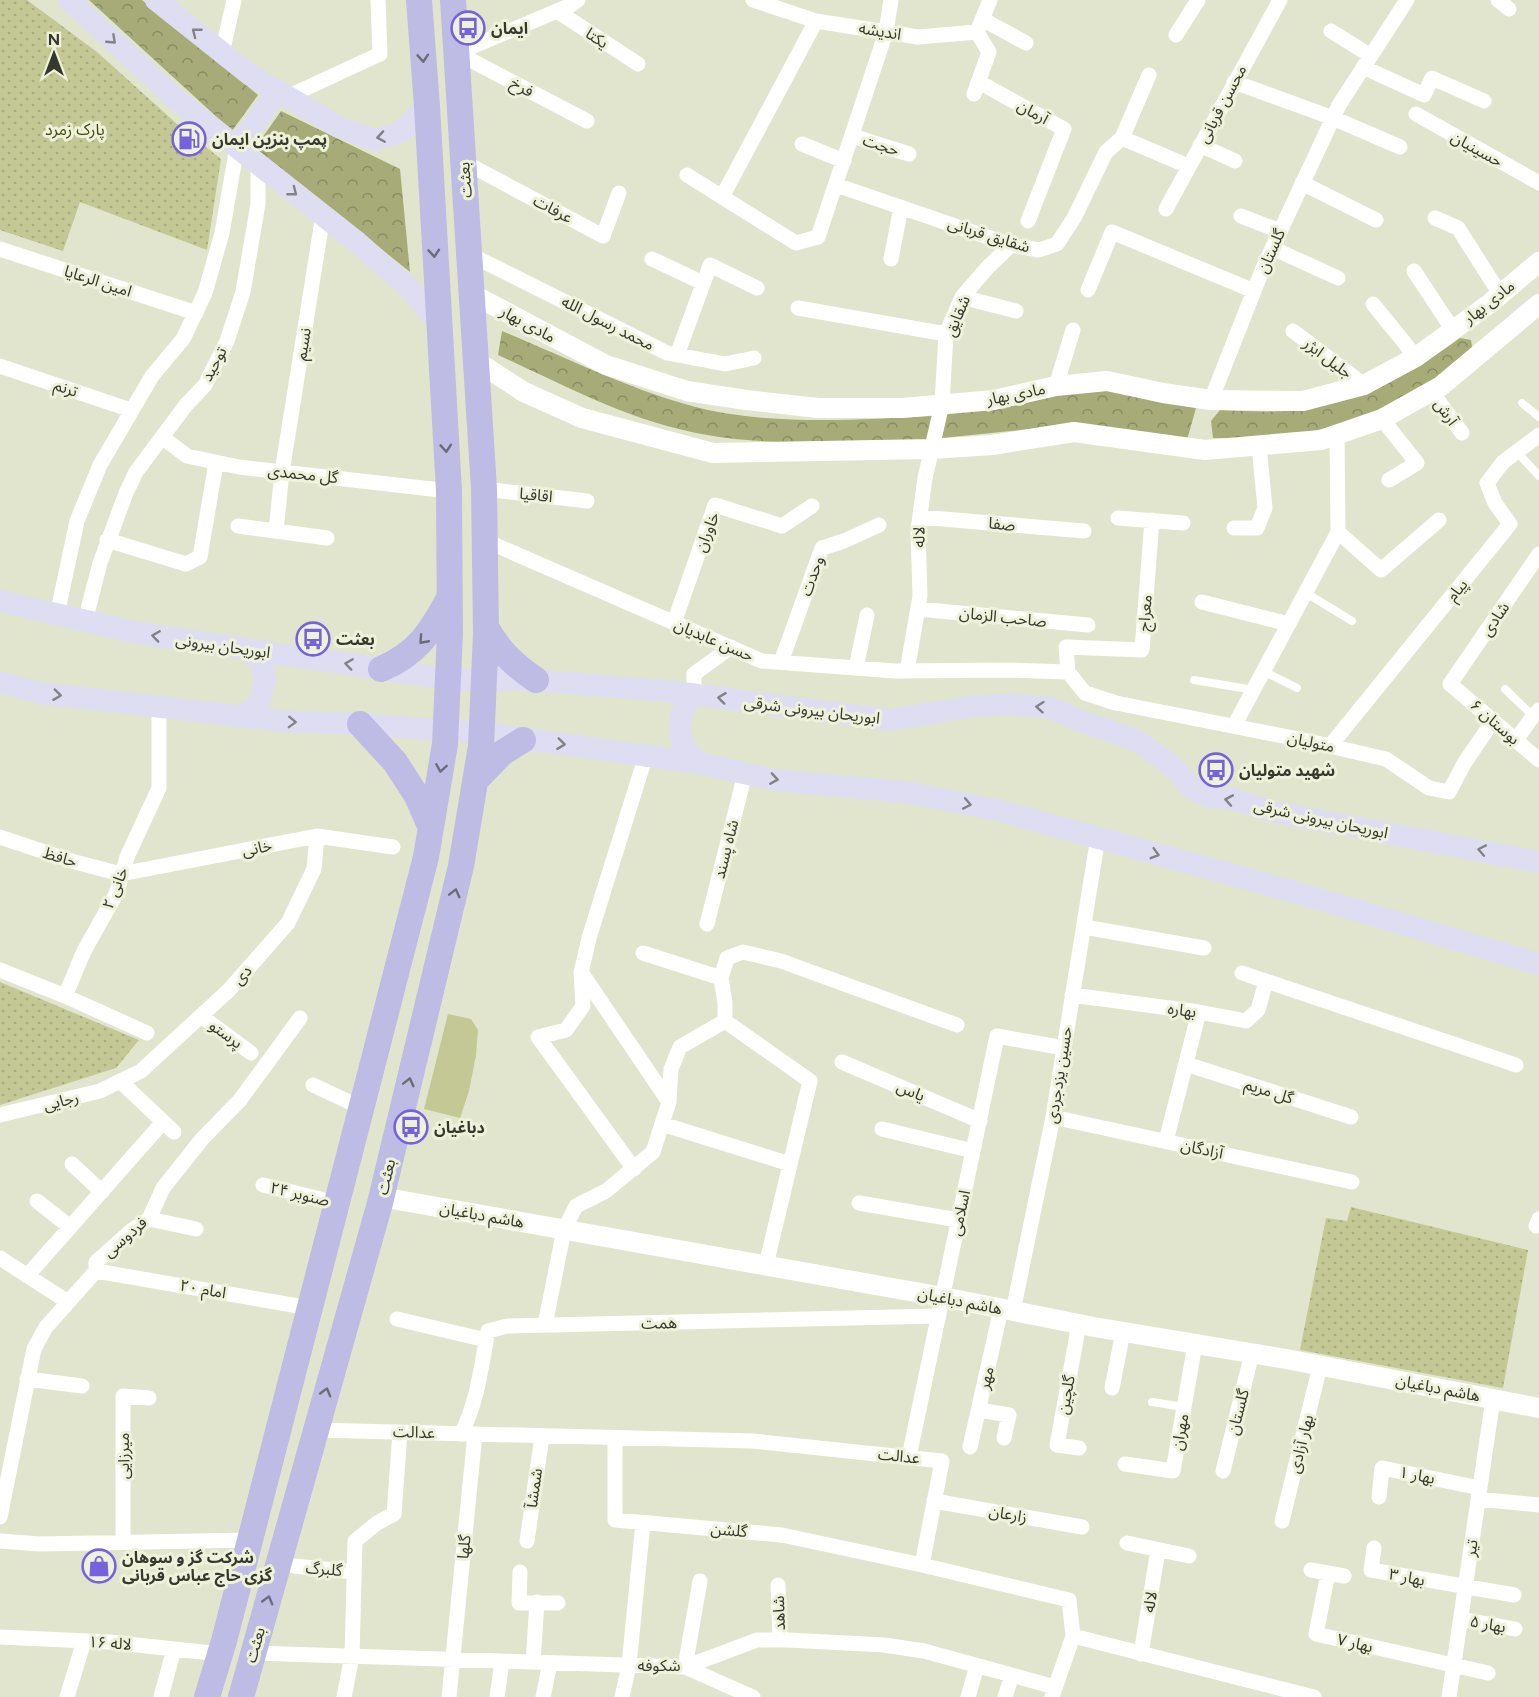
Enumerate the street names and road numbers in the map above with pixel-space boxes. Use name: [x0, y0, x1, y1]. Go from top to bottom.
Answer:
street label: اندیشه: [857, 18, 903, 44]
street label: یکتا: [582, 24, 612, 52]
street label: محسن قربانی: [1193, 62, 1251, 146]
street label: فرخ: [506, 73, 537, 104]
street label: آرمان: [1014, 96, 1053, 129]
street label: حسینیان: [1448, 127, 1506, 171]
street label: حجت: [860, 130, 902, 160]
street label: بعثت: [454, 161, 476, 199]
street label: عرفات: [530, 191, 576, 227]
street label: شقایق قربانی: [945, 214, 1032, 257]
street label: گلستان: [1253, 225, 1289, 276]
street label: امین الرعایا: [62, 261, 134, 301]
street label: مادی بهار: [1459, 276, 1518, 328]
street label: محمد رسول الله: [558, 292, 657, 355]
street label: شقایق: [940, 293, 975, 340]
street label: مادی بهار: [496, 301, 559, 346]
street label: نسیم: [291, 326, 318, 362]
street label: جلیل ابژر: [1299, 333, 1356, 382]
street label: توحید: [197, 343, 231, 384]
street label: ترنم: [51, 375, 81, 404]
street label: مادی بهار: [984, 379, 1047, 409]
street label: آرش: [1430, 395, 1463, 430]
street label: گل محمدی: [267, 461, 340, 487]
street label: اقاقیا: [518, 484, 554, 506]
street label: خاوران: [691, 509, 723, 555]
street label: صفا: [988, 513, 1016, 535]
street label: لاله: [909, 526, 929, 548]
street label: وحدت: [796, 553, 828, 599]
street label: پیام: [1442, 575, 1474, 607]
street label: معراج: [1134, 594, 1159, 632]
street label: شادی: [1477, 598, 1513, 640]
street label: صاحب الزمان: [958, 603, 1048, 631]
street label: حسن عابدیان: [671, 615, 757, 665]
street label: ابوریحان بیرونی: [174, 630, 272, 662]
street label: ابوریحان بیرونی شرقی: [743, 692, 881, 728]
street label: بوستان ۶: [1466, 695, 1524, 749]
street label: متولیان: [1286, 728, 1336, 756]
street label: ابوریحان بیرونی شرقی: [1252, 795, 1390, 843]
street label: شاه پسند: [710, 818, 744, 881]
street label: خانی: [240, 836, 274, 860]
street label: حافظ: [41, 843, 79, 871]
street label: خانی ۲: [98, 864, 132, 912]
street label: دی: [228, 961, 256, 989]
street label: بهاره: [1166, 999, 1198, 1021]
street label: پرستو: [205, 1016, 246, 1053]
street label: حسین یزدجردی: [1042, 1025, 1076, 1125]
street label: گل مریم: [1241, 1074, 1296, 1111]
street label: یاس: [894, 1077, 928, 1105]
street label: رجایی: [41, 1087, 81, 1115]
street label: آزادگان: [1179, 1135, 1226, 1163]
street label: بعثت: [373, 1157, 399, 1197]
street label: صنوبر ۲۴: [268, 1178, 332, 1210]
street label: اسلامی: [946, 1188, 974, 1238]
street label: هاشم دباغیان: [438, 1198, 526, 1235]
street label: فردوسی: [99, 1213, 151, 1261]
street label: امام ۲۰: [178, 1276, 228, 1305]
street label: هاشم دباغیان: [916, 1284, 1004, 1321]
street label: همت: [641, 1313, 677, 1333]
street label: مهر: [974, 1365, 998, 1392]
street label: هاشم دباغیان: [1394, 1371, 1482, 1408]
street label: گلچین: [1053, 1374, 1080, 1416]
street label: گلستان: [1223, 1387, 1253, 1437]
street label: مهران: [1167, 1412, 1193, 1452]
street label: بهار آزادی: [1285, 1413, 1317, 1475]
street label: عدالت: [393, 1422, 435, 1442]
street label: میرزایی: [114, 1433, 133, 1479]
street label: عدالت: [877, 1444, 921, 1468]
street label: بهار ۱: [1397, 1462, 1437, 1488]
street label: شمشآ: [522, 1467, 546, 1510]
street label: زارعان: [987, 1501, 1029, 1527]
street label: گلشن: [710, 1519, 748, 1541]
street label: گلها: [453, 1534, 475, 1560]
street label: تیر: [1460, 1538, 1482, 1559]
street label: گلبرگ: [305, 1558, 343, 1580]
street label: بهار ۳: [1387, 1564, 1427, 1590]
street label: لاله: [1139, 1590, 1161, 1614]
street label: شاهد: [769, 1595, 789, 1631]
street label: بهار ۵: [1469, 1612, 1507, 1636]
street label: بعثت: [241, 1625, 269, 1665]
street label: بهار ۷: [1335, 1630, 1375, 1656]
street label: لاله ۱۶: [88, 1632, 132, 1654]
street label: شکوفه: [637, 1656, 681, 1675]

